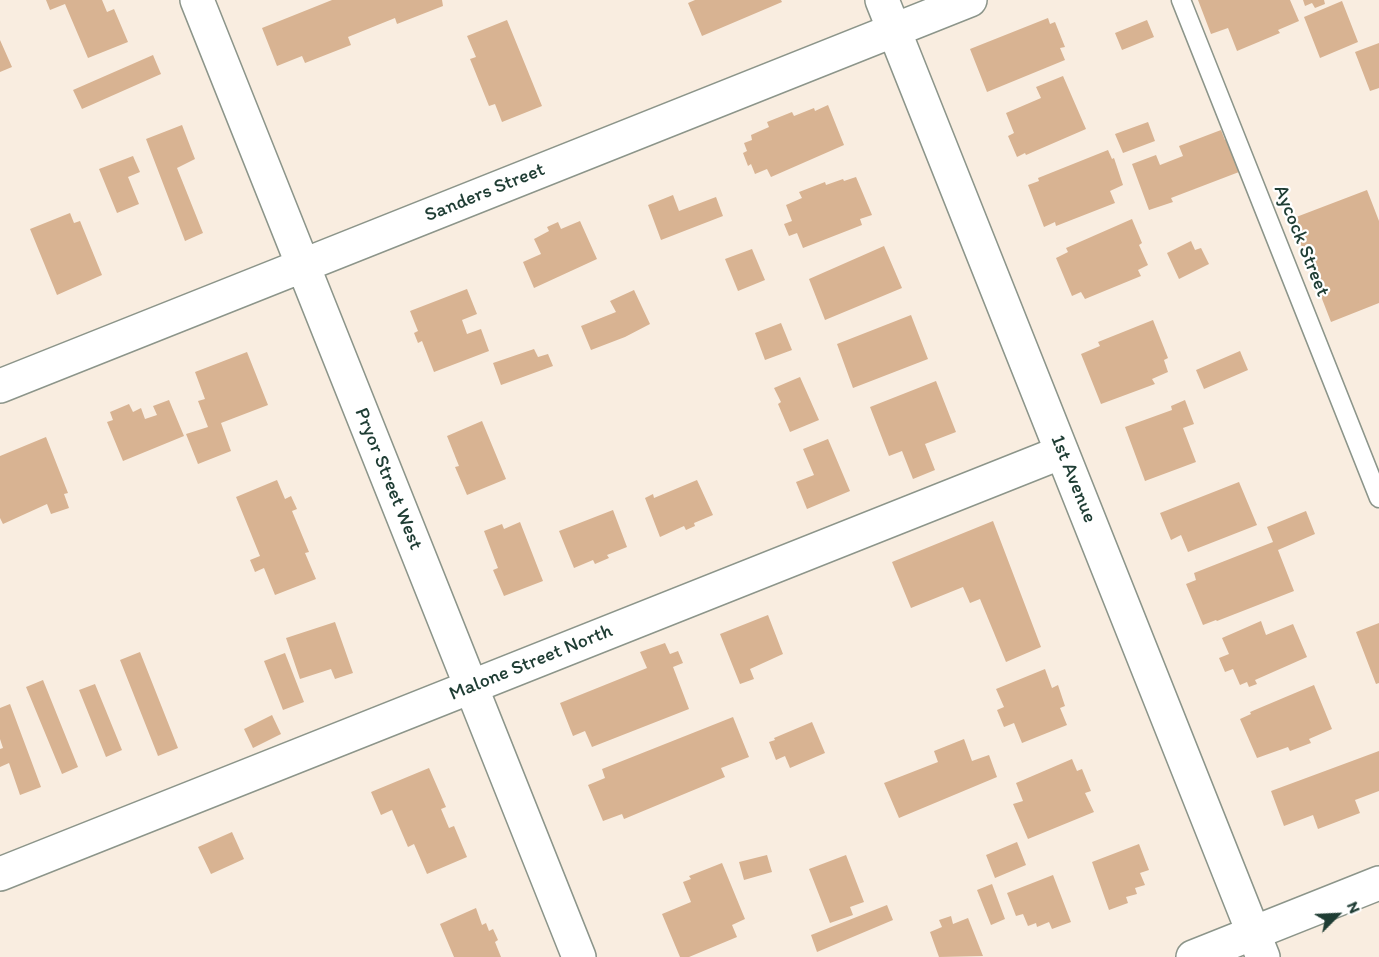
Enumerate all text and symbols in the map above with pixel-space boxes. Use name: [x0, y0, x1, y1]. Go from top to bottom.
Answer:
street label: Sanders Street: [421, 158, 549, 228]
street label: Aycock Street: [1268, 182, 1334, 300]
street label: Pryor Street West: [349, 404, 427, 554]
street label: 1st Avenue: [1045, 432, 1101, 526]
street label: Malone Street North: [446, 619, 616, 707]
north arrow: [1307, 885, 1367, 945]
text: N: [1343, 899, 1365, 916]

